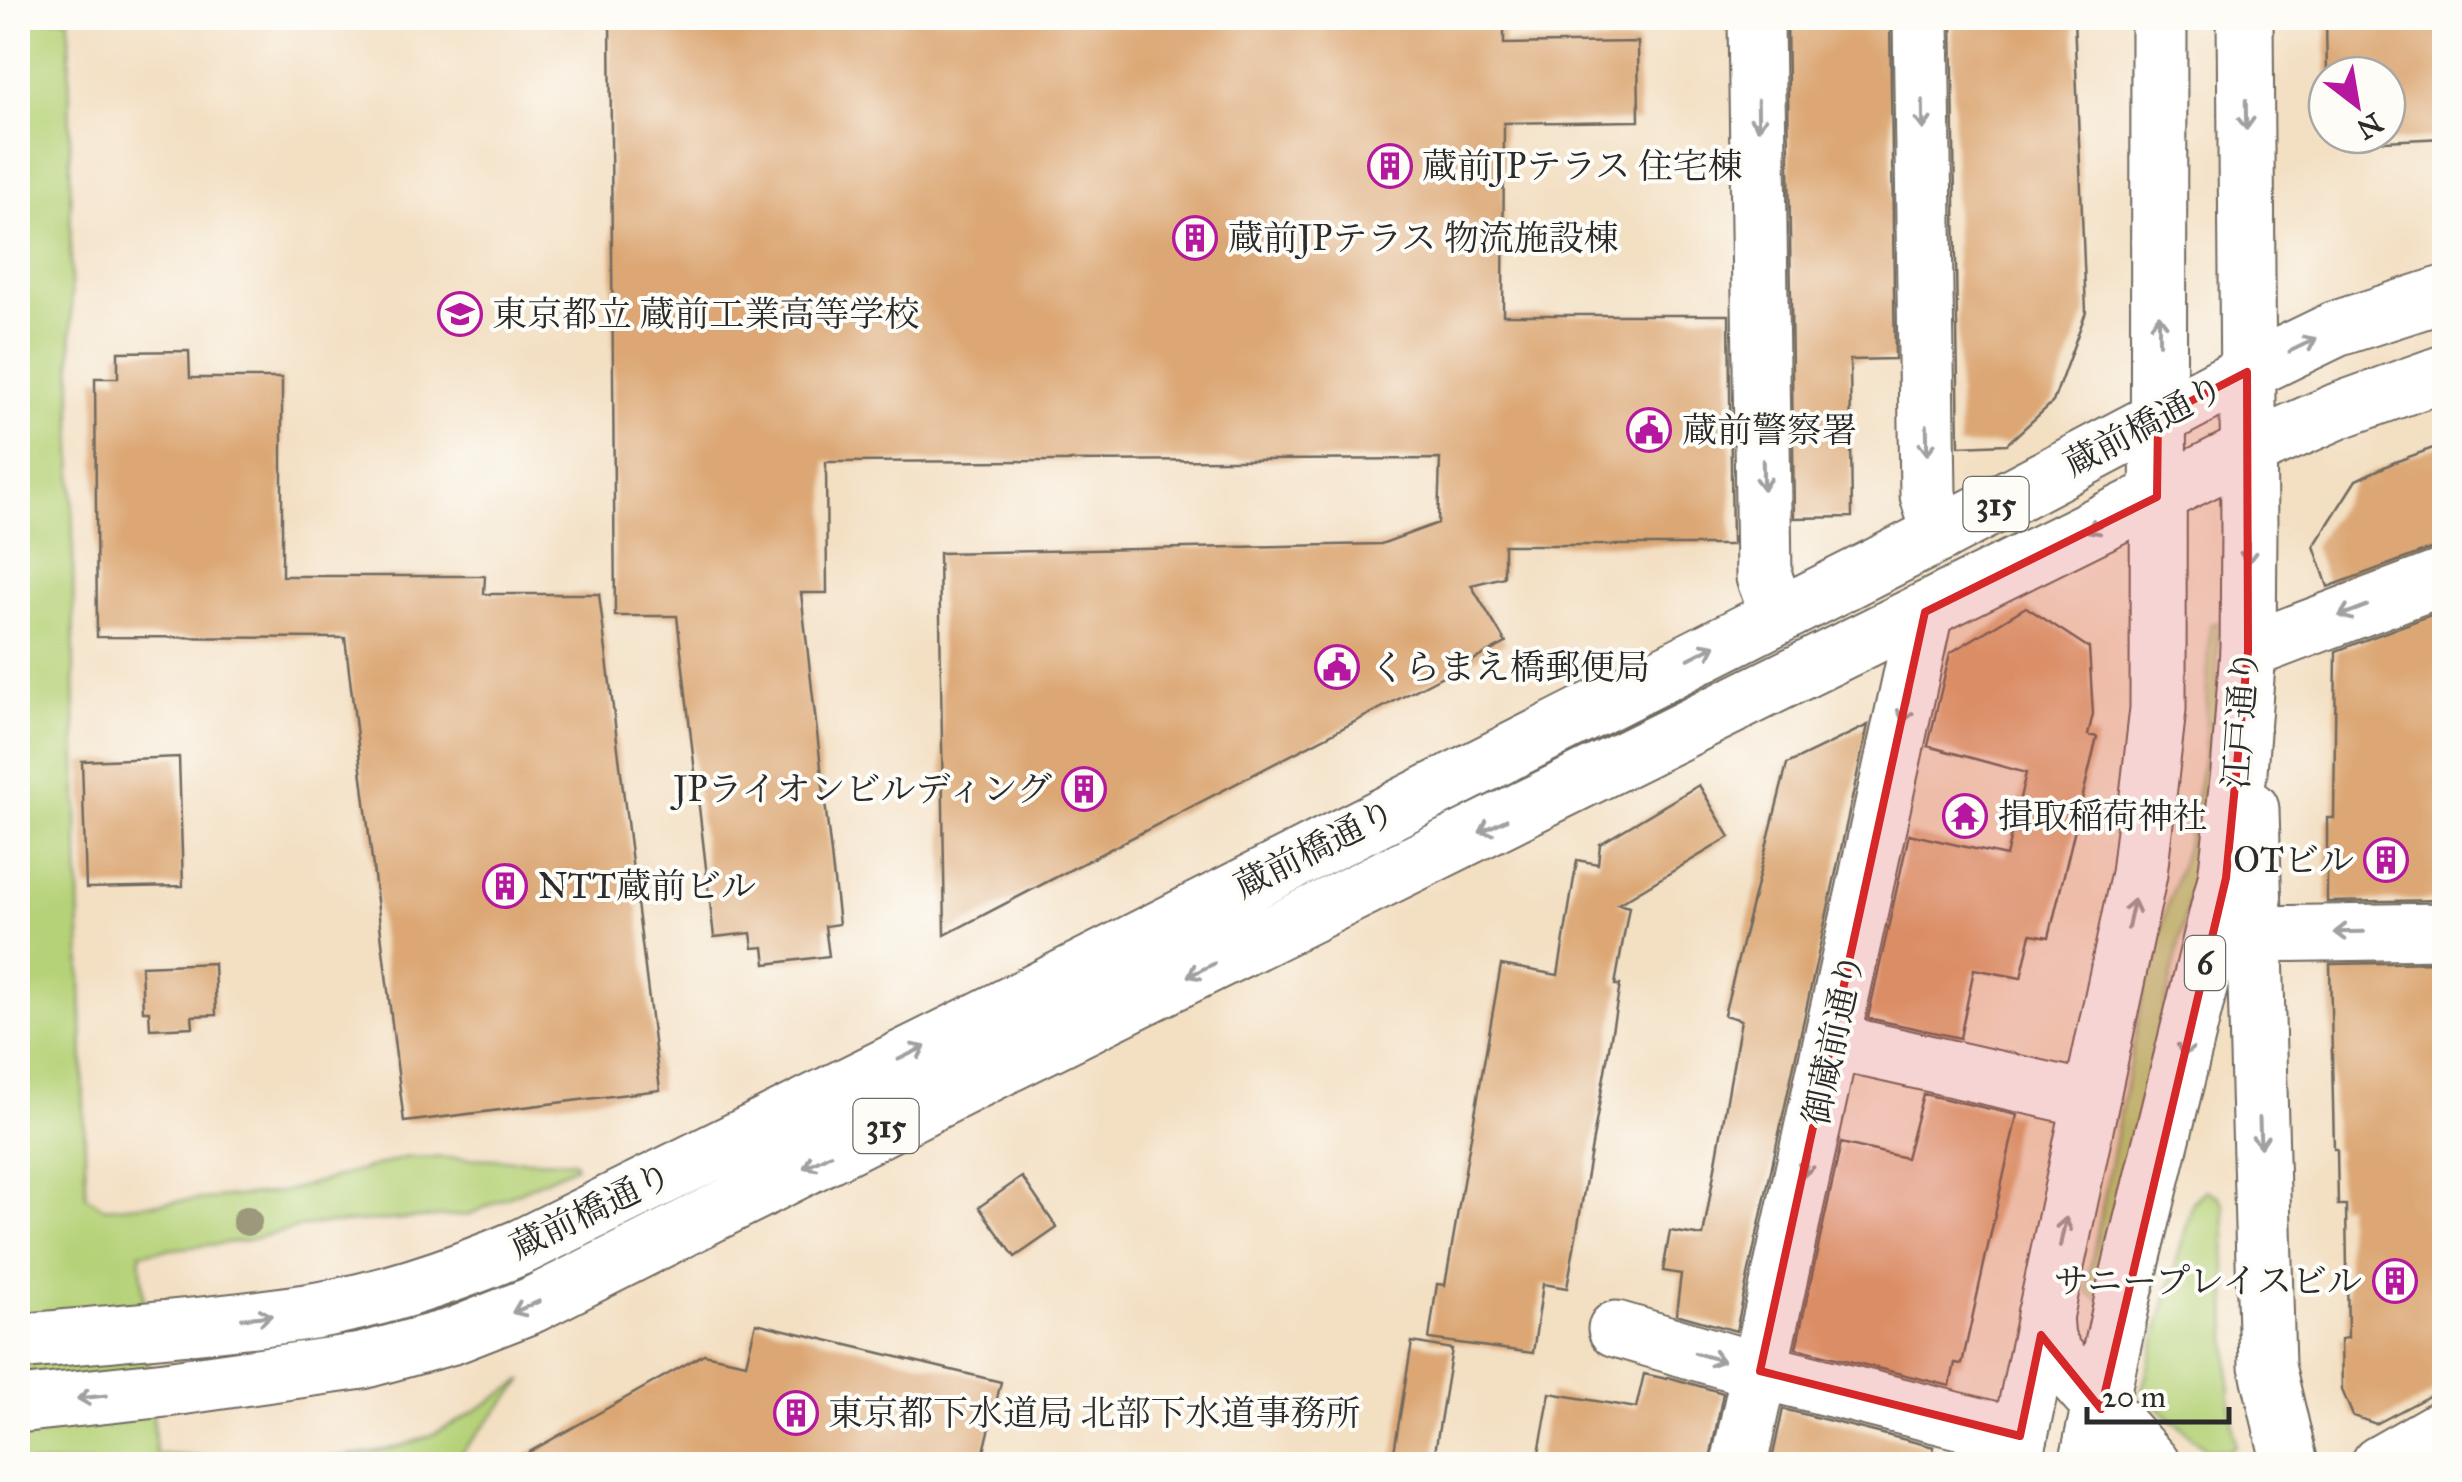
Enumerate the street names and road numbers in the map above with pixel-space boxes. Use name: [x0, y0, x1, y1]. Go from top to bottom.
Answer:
street label: 蔵前橋通り: [2057, 366, 2231, 486]
road number: 315: [1964, 477, 2028, 531]
street label: 江戸通り: [2215, 648, 2267, 790]
street label: 蔵前橋通り: [1227, 790, 1403, 908]
road number: 6: [2185, 936, 2225, 990]
street label: 御蔵前通り: [1795, 949, 1873, 1129]
road number: 315: [854, 1099, 918, 1153]
street label: 蔵前橋通り: [503, 1153, 679, 1269]

